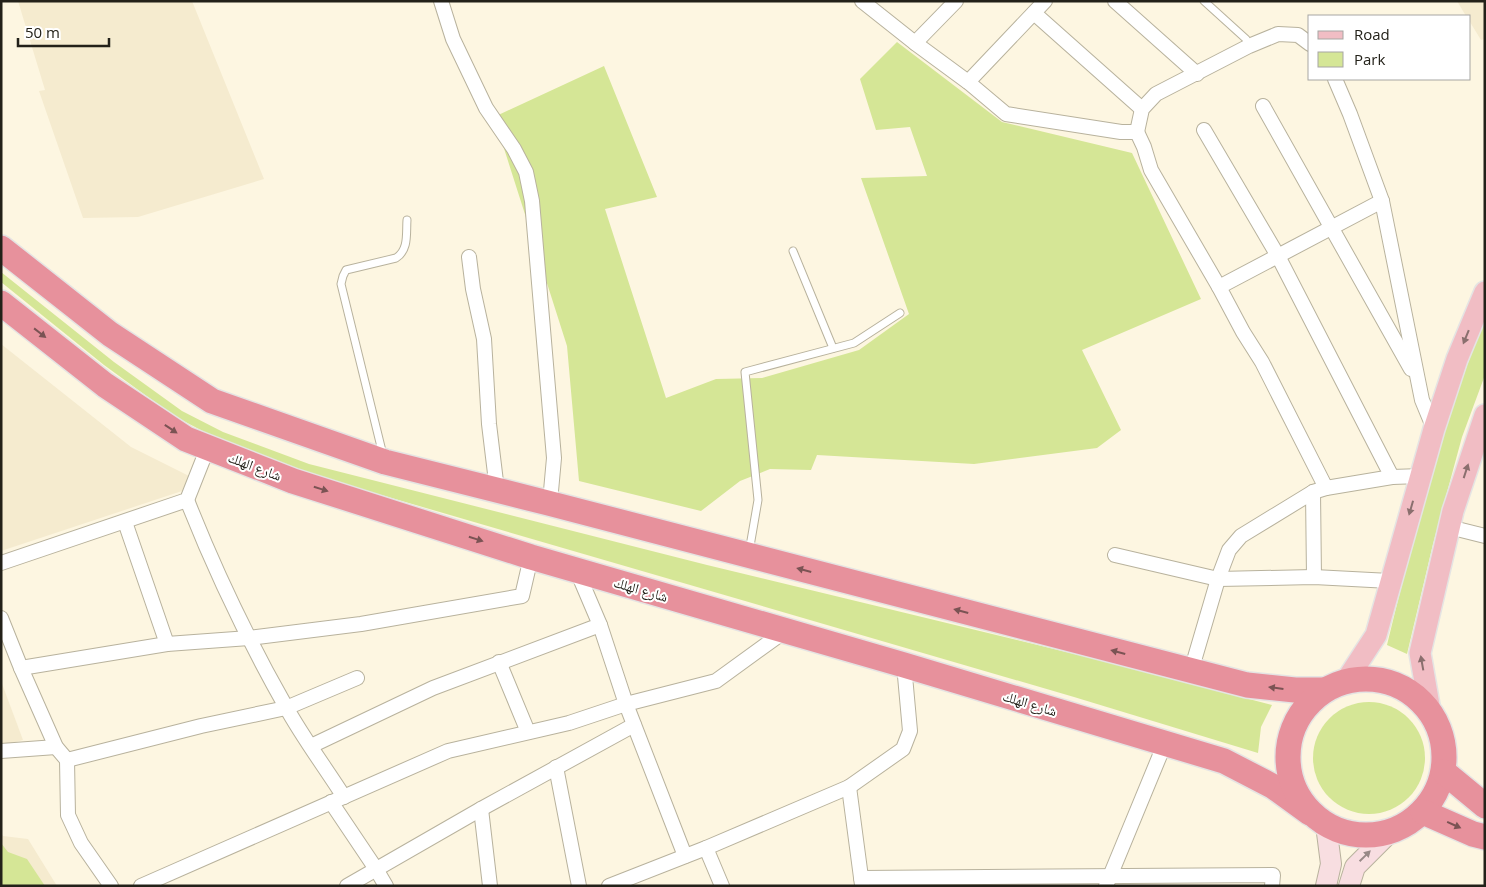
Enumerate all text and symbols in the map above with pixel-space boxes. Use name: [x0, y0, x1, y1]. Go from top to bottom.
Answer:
scale bar: [18, 15, 109, 47]
legend: [1308, 15, 1471, 80]
text: 50 m: [25, 22, 60, 42]
text: Road: [1354, 24, 1390, 44]
text: Park: [1354, 49, 1385, 69]
one-way arrow: [33, 328, 46, 339]
one-way arrow: [1462, 330, 1470, 344]
one-way arrow: [164, 424, 178, 433]
street label: شارع الهلك: [225, 447, 284, 486]
one-way arrow: [1462, 463, 1470, 478]
one-way arrow: [314, 486, 329, 494]
one-way arrow: [1407, 501, 1415, 516]
one-way arrow: [469, 535, 484, 543]
one-way arrow: [796, 565, 811, 573]
street label: شارع الهلك: [611, 572, 670, 607]
one-way arrow: [953, 607, 969, 615]
one-way arrow: [1111, 648, 1126, 656]
one-way arrow: [1418, 654, 1426, 670]
one-way arrow: [1268, 684, 1284, 692]
street label: شارع الهلك: [1000, 686, 1059, 721]
one-way arrow: [1447, 822, 1461, 830]
one-way arrow: [1359, 850, 1371, 862]

